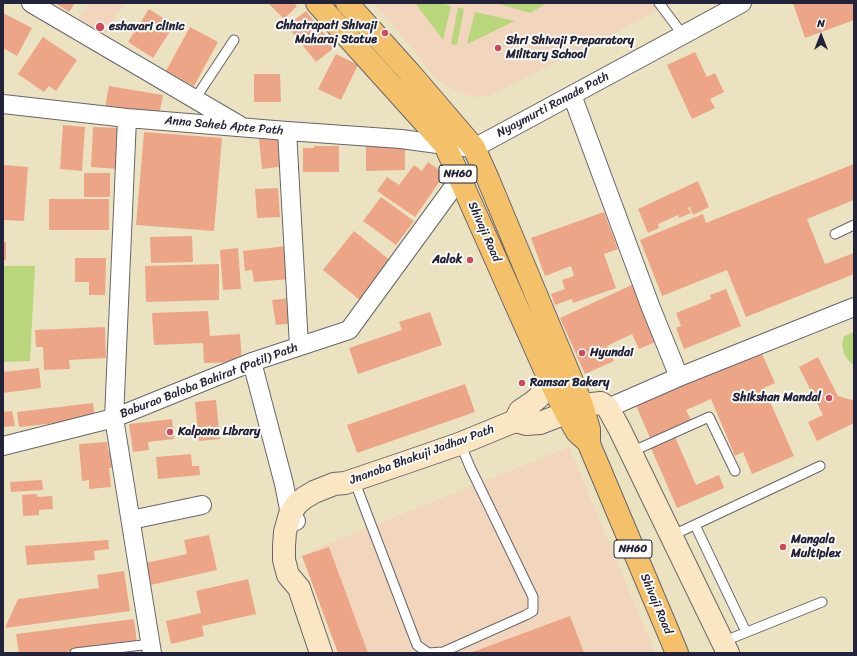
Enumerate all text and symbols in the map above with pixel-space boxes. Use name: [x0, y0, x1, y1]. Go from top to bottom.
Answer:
text: N: [817, 14, 825, 33]
north arrow: [801, 16, 841, 56]
place label: Chhatrapati Shivaji Maharaj Statue: [276, 19, 377, 47]
place label: eshavari clinic: [109, 20, 184, 34]
marker: eshavari clinic: [94, 21, 106, 33]
marker: Chhatrapati Shivaji Maharaj Statue: [380, 28, 390, 38]
place label: Shri Shivaji Preparatory Military School: [506, 34, 634, 62]
marker: Shri Shivaji Preparatory Military School: [493, 43, 503, 53]
street label: Nyaymurti Ranade Path: [494, 69, 612, 141]
street label: Anna Saheb Apte Path: [164, 114, 284, 138]
road number: NH60: [439, 165, 477, 183]
street label: Shivaji Road: [464, 200, 504, 264]
place label: Aalok: [432, 253, 462, 267]
marker: Aalok: [465, 255, 475, 265]
street label: Baburao Baloba Bahirat (Patil) Path: [118, 340, 300, 422]
place label: Hyundai: [590, 346, 633, 360]
marker: Hyundai: [577, 348, 587, 358]
place label: Ramsar Bakery: [530, 376, 609, 390]
marker: Ramsar Bakery: [517, 378, 527, 388]
place label: Shikshan Mandal: [733, 391, 821, 405]
marker: Shikshan Mandal: [824, 393, 834, 403]
street label: Jnanoba Bhakuji Jadhav Path: [348, 422, 496, 488]
place label: Kalpana Library: [178, 425, 260, 439]
marker: Kalpana Library: [165, 427, 175, 437]
place label: Mangala Multiplex: [791, 533, 841, 561]
road number: NH60: [614, 540, 652, 558]
marker: Mangala Multiplex: [778, 542, 788, 552]
street label: Shivaji Road: [637, 572, 675, 636]

